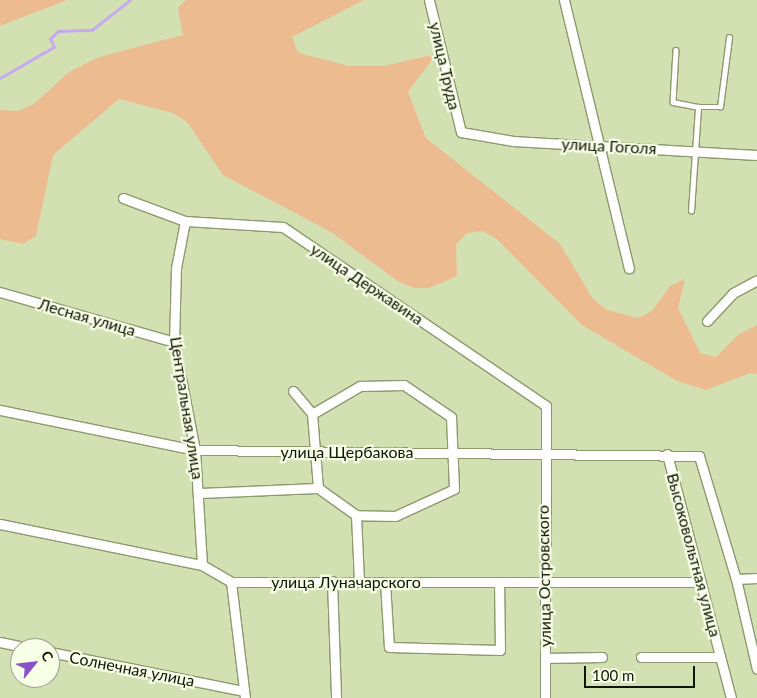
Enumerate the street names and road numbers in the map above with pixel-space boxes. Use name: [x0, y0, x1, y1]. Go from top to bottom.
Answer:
street label: улица Труда: [426, 20, 464, 112]
street label: улица Гоголя: [561, 134, 657, 158]
street label: улица Державина: [307, 239, 427, 329]
street label: Лесная улица: [36, 294, 138, 340]
street label: Центральная улица: [166, 335, 208, 481]
street label: улица Щербакова: [281, 442, 413, 462]
street label: Высоковольтная улица: [663, 471, 725, 639]
street label: улица Островского: [533, 505, 555, 647]
street label: улица Луначарского: [271, 572, 421, 592]
street label: Солнечная улица: [68, 647, 196, 691]

